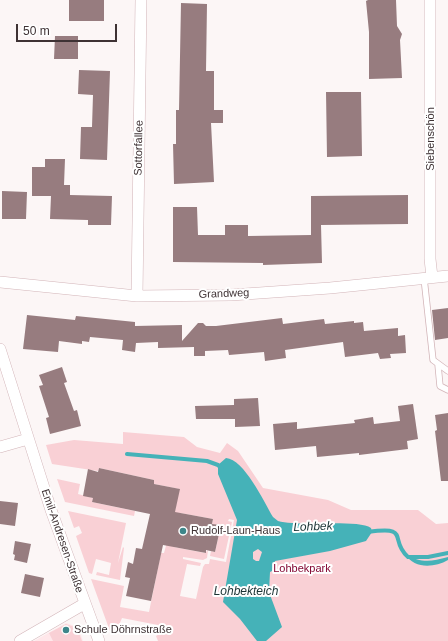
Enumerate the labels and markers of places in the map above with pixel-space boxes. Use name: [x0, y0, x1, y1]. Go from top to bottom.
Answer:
place label: Rudolf-Laun-Haus: [191, 524, 280, 538]
marker: Rudolf-Laun-Haus: [178, 526, 188, 536]
place label: Schule Döhrnstraße: [74, 623, 172, 637]
marker: Schule Döhrnstraße: [61, 625, 71, 635]

